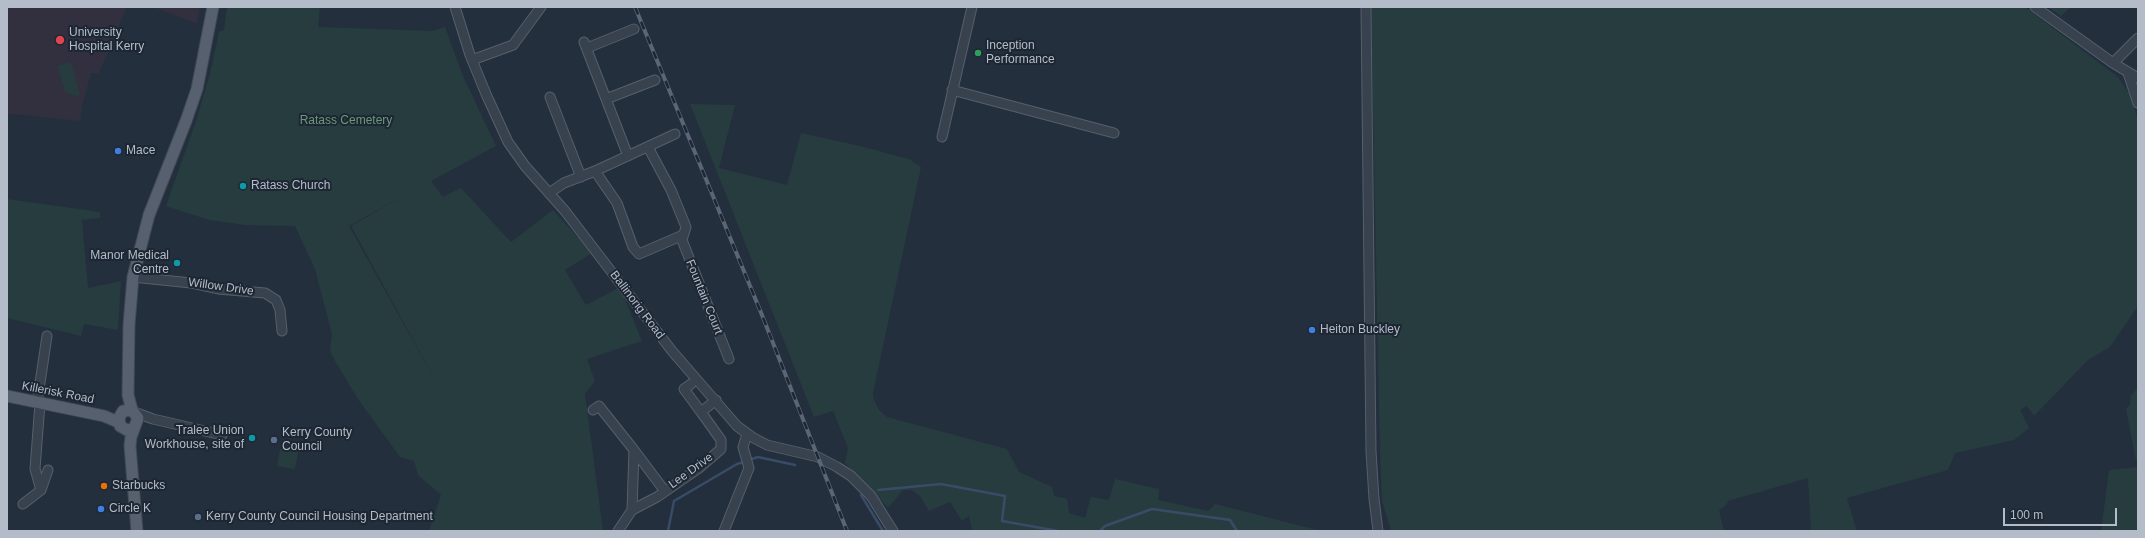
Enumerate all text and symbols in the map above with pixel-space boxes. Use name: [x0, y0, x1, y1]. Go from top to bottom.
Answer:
place label: University Hospital Kerry: [69, 26, 144, 54]
marker: University Hospital Kerry: [54, 34, 66, 46]
place label: Inception Performance: [986, 39, 1055, 67]
marker: Inception Performance: [973, 48, 983, 58]
park label: Ratass Cemetery: [300, 114, 392, 128]
place label: Mace: [126, 144, 155, 158]
marker: Mace: [113, 146, 123, 156]
place label: Ratass Church: [251, 179, 330, 193]
marker: Ratass Church: [238, 181, 248, 191]
place label: Manor Medical Centre: [90, 249, 169, 277]
marker: Manor Medical Centre: [172, 258, 182, 268]
street label: Fountain Court: [682, 258, 726, 336]
street label: Ballinorig Road: [607, 268, 667, 342]
street label: Willow Drive: [187, 275, 255, 299]
place label: Heiton Buckley: [1320, 323, 1400, 337]
marker: Heiton Buckley: [1307, 325, 1317, 335]
street label: Killerisk Road: [21, 379, 95, 407]
place label: Tralee Union Workhouse, site of: [145, 424, 244, 452]
place label: Kerry County Council: [282, 426, 352, 454]
marker: Tralee Union Workhouse, site of: [247, 433, 257, 443]
marker: Kerry County Council: [269, 435, 279, 445]
street label: Lee Drive: [666, 450, 716, 492]
place label: Starbucks: [112, 479, 165, 493]
marker: Starbucks: [99, 481, 109, 491]
scale bar: [2005, 500, 2119, 526]
place label: Circle K: [109, 502, 151, 516]
marker: Circle K: [96, 504, 106, 514]
text: 100 m: [2010, 508, 2043, 522]
place label: Kerry County Council Housing Department: [206, 510, 433, 524]
marker: Kerry County Council Housing Department: [193, 512, 203, 522]

